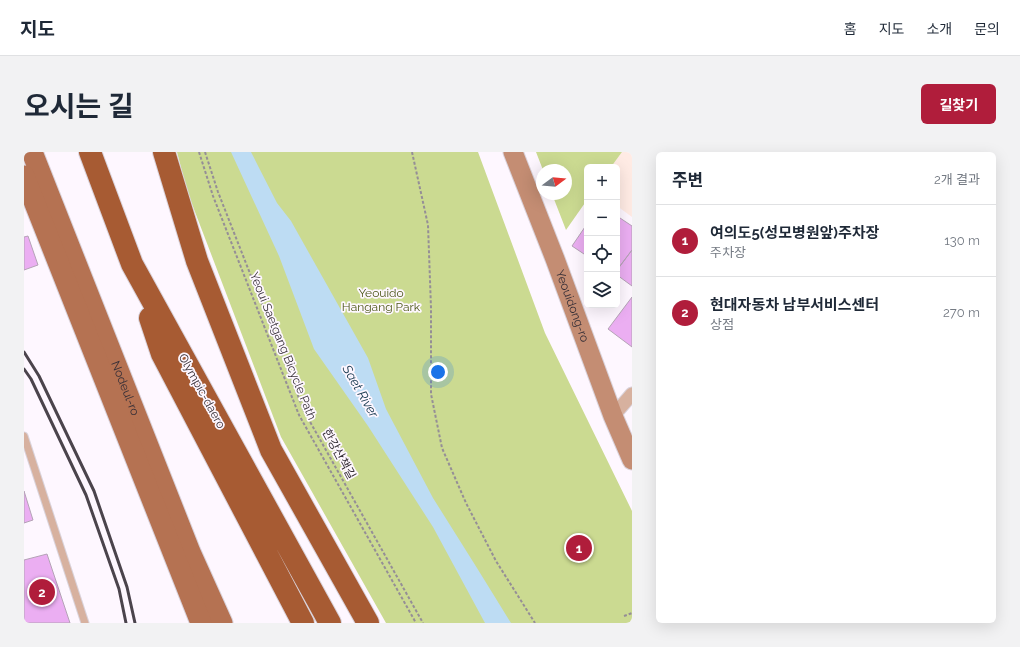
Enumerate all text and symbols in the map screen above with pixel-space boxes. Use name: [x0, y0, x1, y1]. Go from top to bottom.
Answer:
text: 지도: [20, 18, 55, 40]
text: 홈: [844, 21, 857, 37]
text: 지도: [879, 21, 904, 37]
text: 소개: [926, 21, 952, 37]
text: 문의: [974, 21, 1000, 37]
button: 길찾기: [921, 84, 996, 124]
text: 오시는 길: [24, 90, 134, 123]
north arrow: [536, 164, 572, 200]
map controls: [584, 164, 620, 308]
button: +: [584, 164, 620, 200]
text: 주변: [672, 170, 703, 190]
text: 2개 결과: [934, 172, 980, 187]
button: −: [584, 200, 620, 236]
text: 여의도5(성모병원앞)주차장: [710, 224, 879, 242]
text: 1: [682, 233, 688, 248]
text: 130 m: [944, 233, 980, 248]
button: locate: [584, 236, 620, 272]
text: 주차장: [710, 245, 746, 260]
street label: Yeouidong-ro: [553, 268, 592, 344]
street label: Yeoui Saetgang Bicycle Path: [247, 270, 319, 422]
button: layers: [584, 272, 620, 308]
park label: Yeouido Hangang Park: [342, 286, 421, 314]
text: 현대자동차 남부서비스센터: [710, 296, 879, 314]
text: 2: [681, 305, 689, 320]
text: 270 m: [943, 305, 980, 320]
text: 상점: [710, 317, 734, 332]
street label: Olympic-daero: [176, 351, 228, 431]
street label: Nodeul-ro: [108, 359, 142, 417]
water label: Saet River: [339, 361, 382, 421]
your location: [428, 362, 448, 382]
street label: 한강산책길: [319, 426, 359, 482]
pin: 1: [566, 533, 592, 563]
pin: 2: [29, 577, 55, 607]

